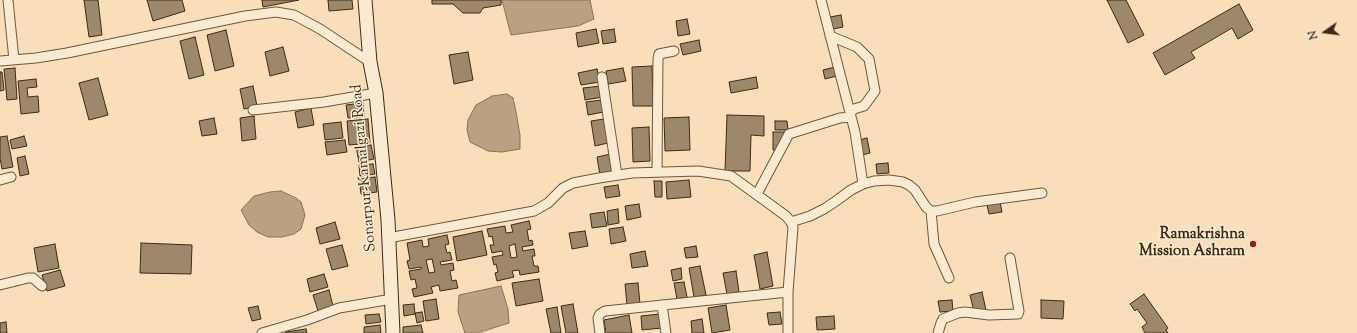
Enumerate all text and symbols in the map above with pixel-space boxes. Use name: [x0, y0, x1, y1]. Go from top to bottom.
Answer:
north arrow: [1305, 12, 1345, 52]
text: N: [1305, 29, 1322, 41]
street label: Sonarpur-Kamalgazi Road: [349, 83, 381, 253]
place label: Ramakrishna Mission Ashram: [1139, 226, 1245, 261]
marker: Ramakrishna Mission Ashram: [1248, 239, 1258, 249]

